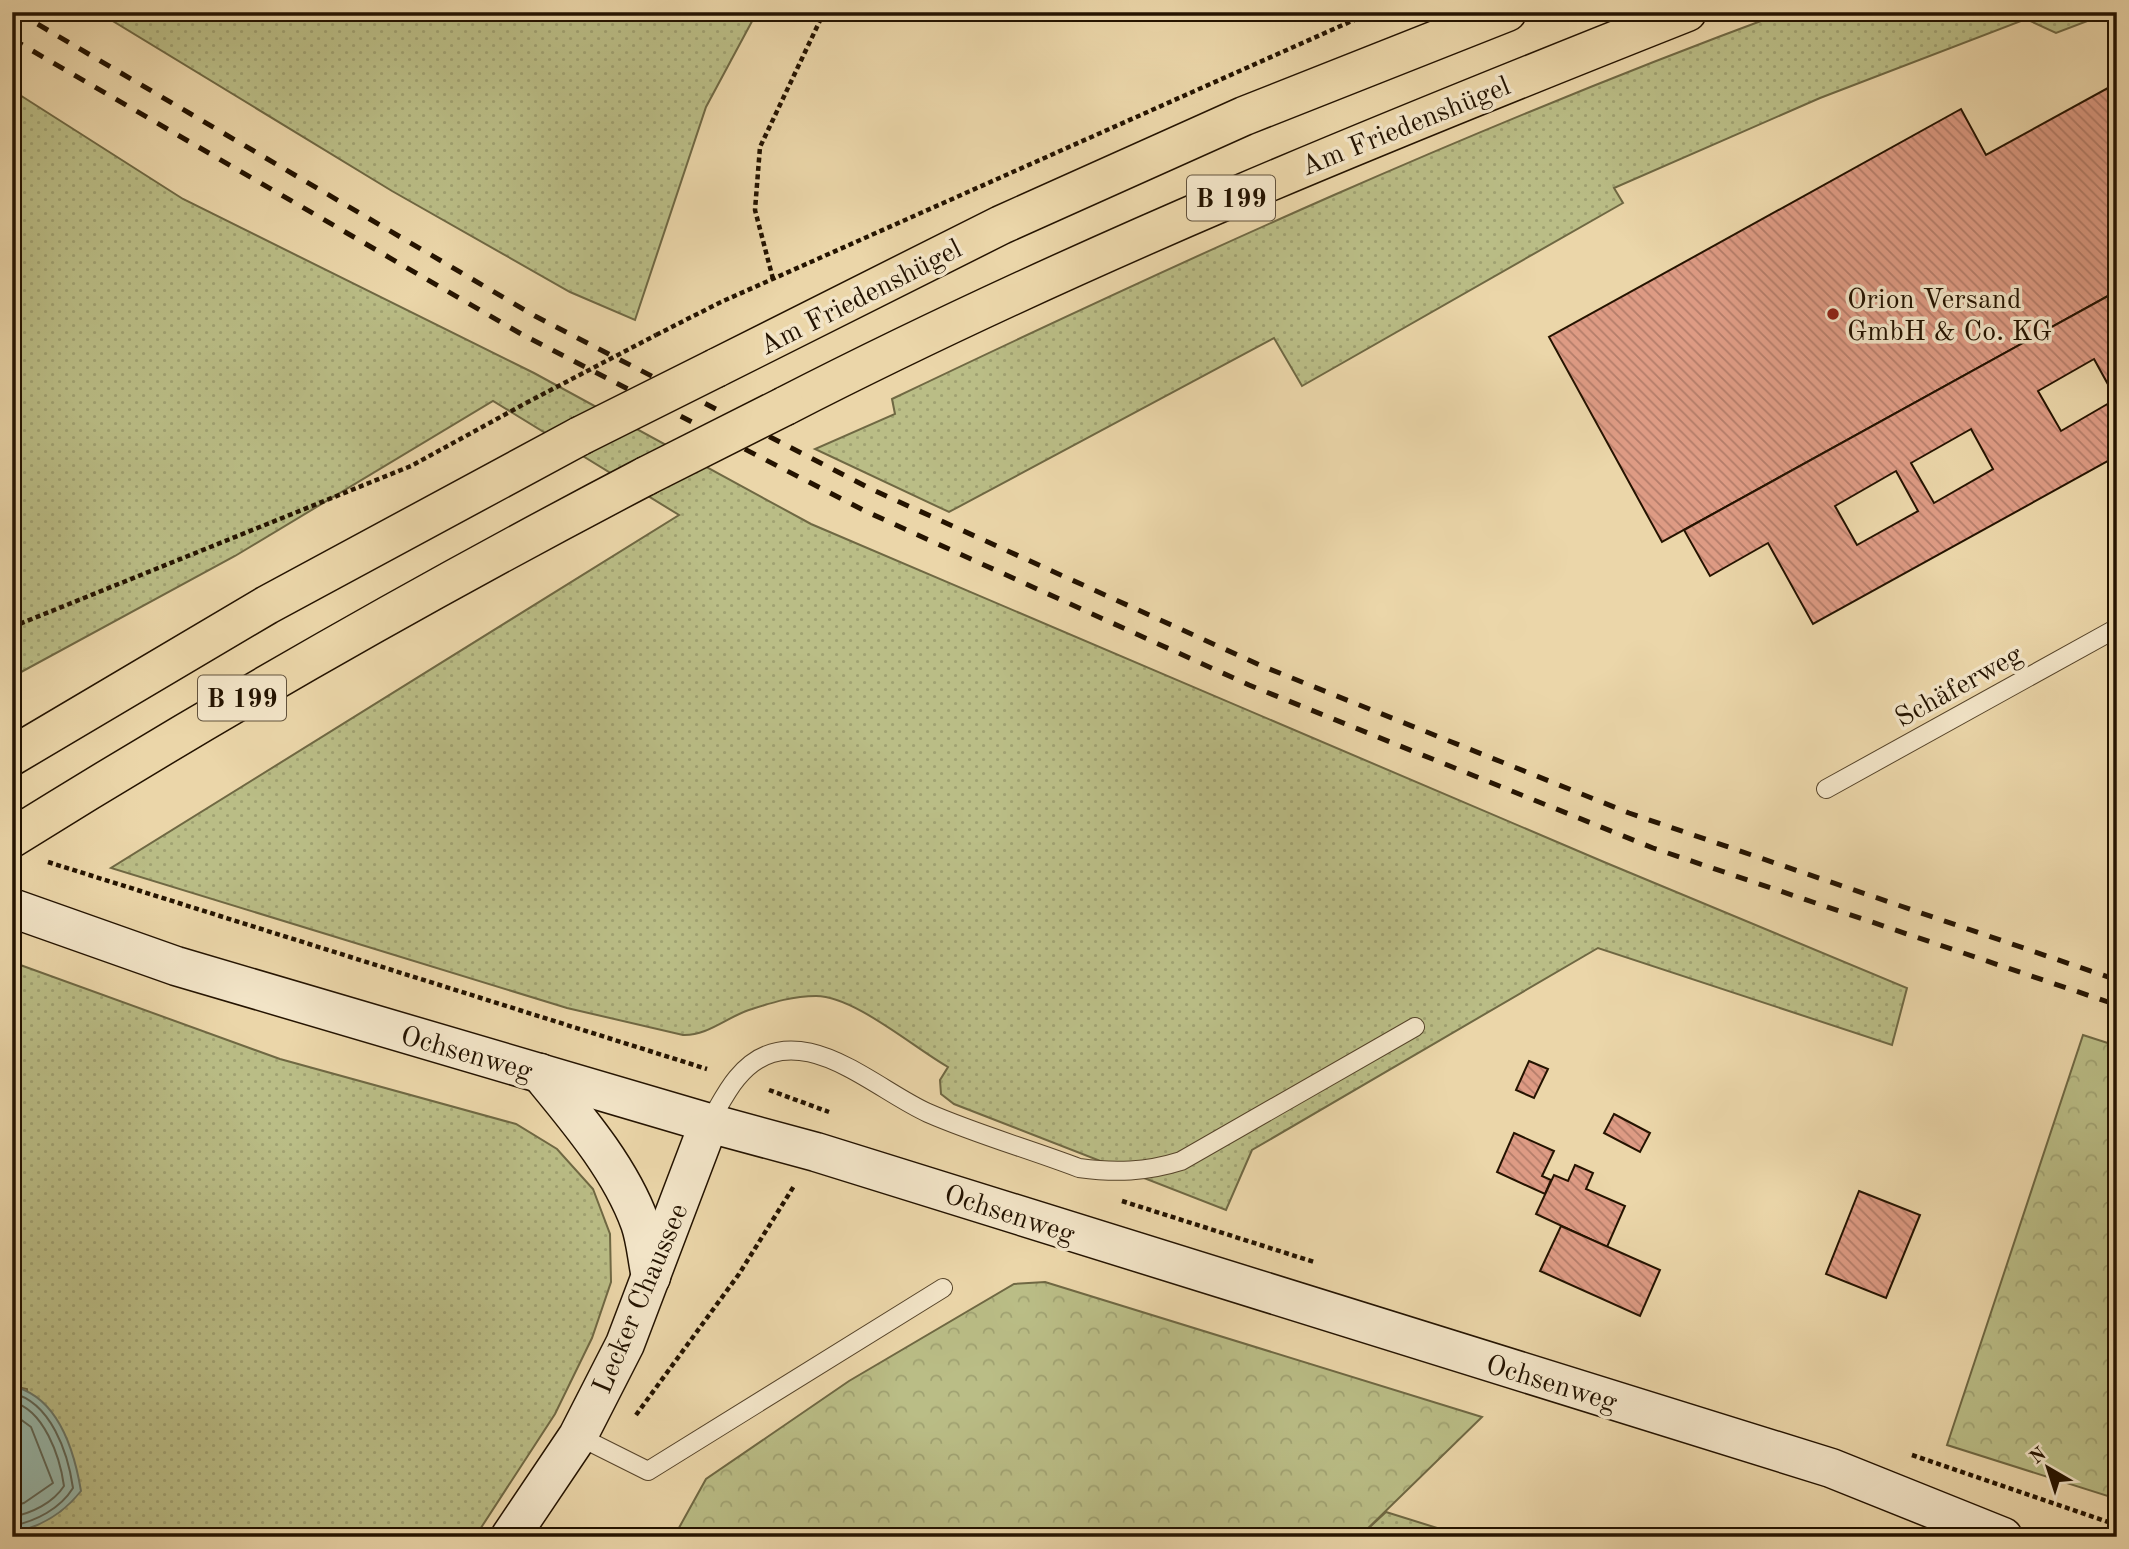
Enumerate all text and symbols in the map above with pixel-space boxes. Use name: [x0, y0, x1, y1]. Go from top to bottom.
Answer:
street label: Am Friedenshügel: [1298, 73, 1515, 182]
road number: B 199: [1187, 176, 1275, 220]
street label: Am Friedenshügel: [756, 236, 967, 362]
place label: Orion Versand GmbH & Co. KG: [1847, 287, 2052, 347]
marker: Orion Versand GmbH & Co. KG: [1825, 306, 1841, 322]
street label: Schäferweg: [1891, 641, 2028, 734]
road number: B 199: [198, 676, 286, 720]
street label: Ochsenweg: [397, 1023, 535, 1087]
street label: Ochsenweg: [940, 1182, 1078, 1250]
street label: Lecker Chaussee: [589, 1200, 694, 1398]
street label: Ochsenweg: [1482, 1352, 1620, 1418]
north arrow: [2014, 1434, 2084, 1504]
text: N: [2027, 1444, 2051, 1469]

